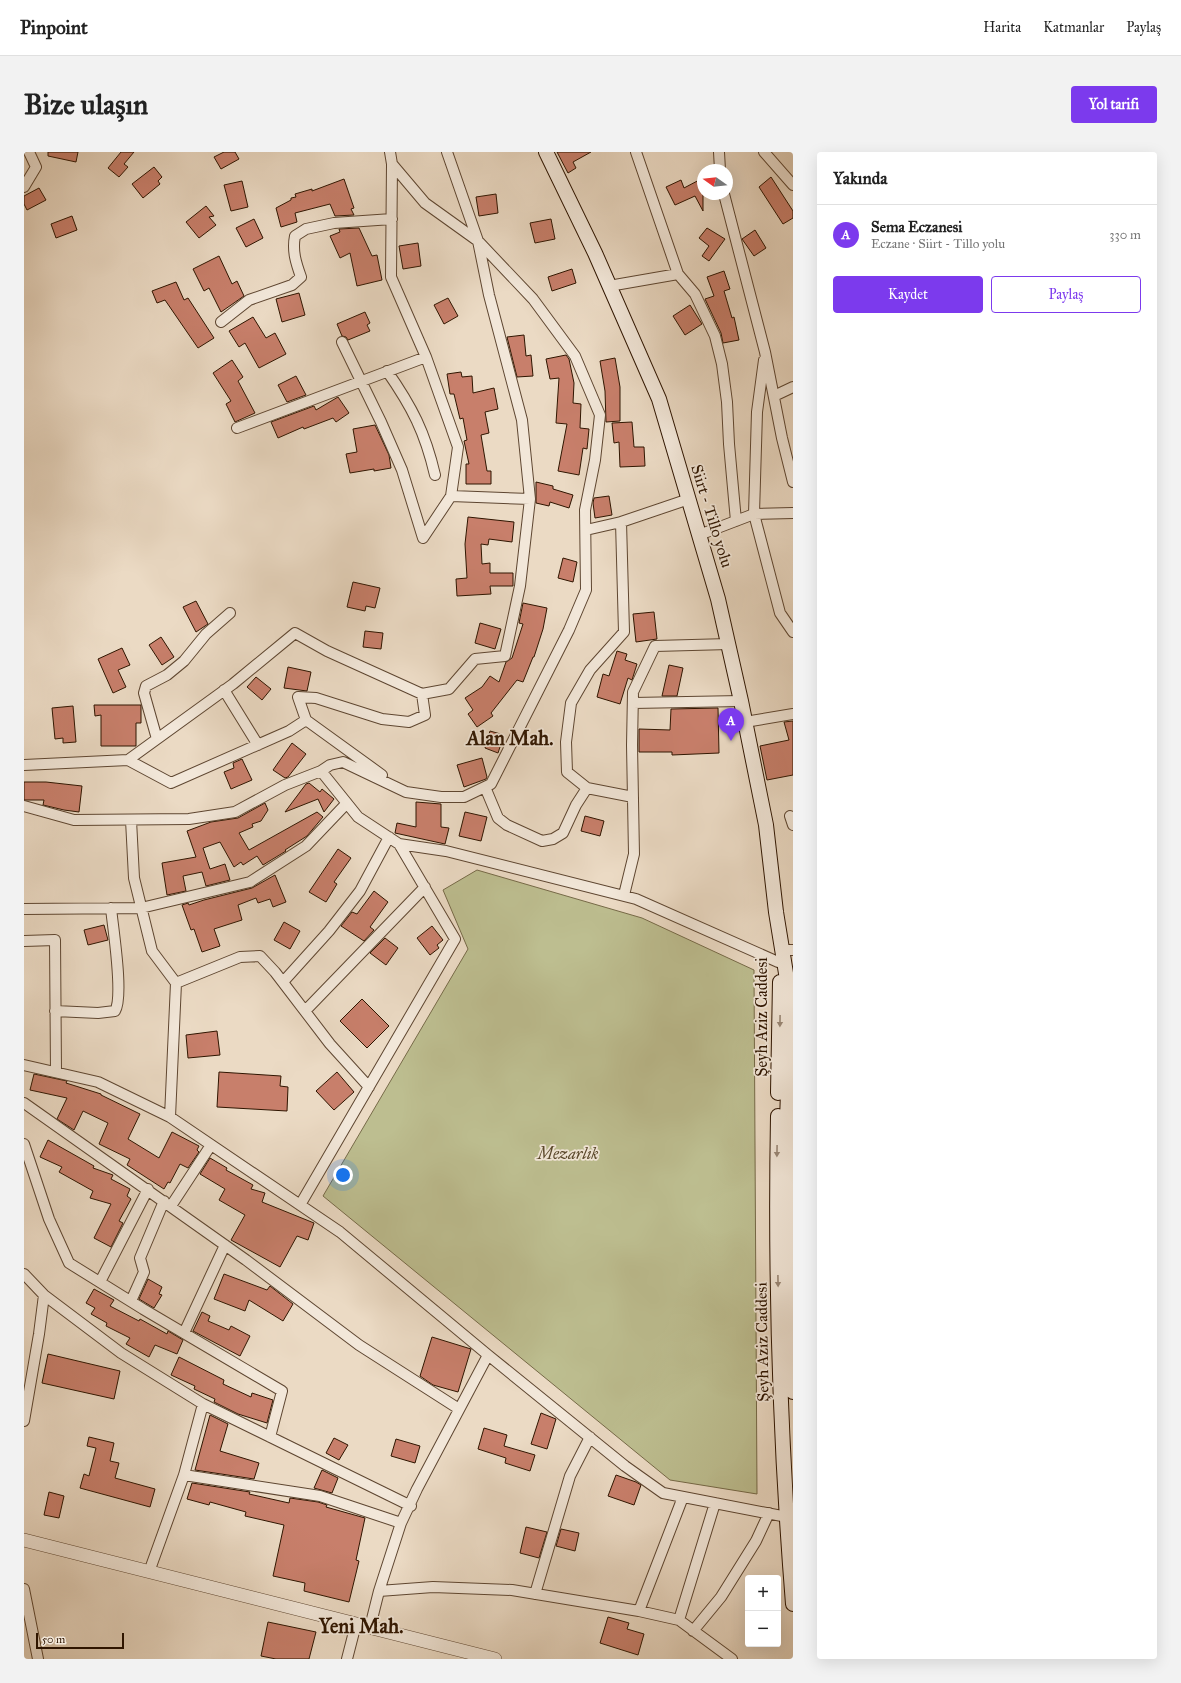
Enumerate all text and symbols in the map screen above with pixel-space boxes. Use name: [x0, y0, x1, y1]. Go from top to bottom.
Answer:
text: Pinpoint: [20, 16, 88, 39]
text: Harita: [983, 19, 1021, 36]
text: Katmanlar: [1043, 19, 1104, 36]
text: Paylaş: [1126, 19, 1161, 36]
button: Yol tarifi: [1071, 86, 1157, 123]
text: Bize ulaşın: [24, 87, 148, 122]
north arrow: [697, 164, 733, 200]
text: Yakında: [833, 168, 887, 189]
text: Sema Eczanesi: [871, 218, 962, 236]
text: A: [842, 227, 850, 243]
text: 330 m: [1109, 227, 1141, 243]
text: Eczane · Siirt - Tillo yolu: [871, 236, 1005, 252]
button: Kaydet: [833, 276, 983, 313]
button: Paylaş: [991, 276, 1141, 313]
street label: Siirt - Tillo yolu: [687, 462, 737, 570]
pin: A: [718, 708, 744, 741]
district label: Alan Mah.: [465, 726, 553, 750]
street label: Şeyh Aziz Caddesi: [752, 957, 771, 1077]
one-way arrow: [776, 1015, 783, 1027]
park label: Mezarlık: [536, 1144, 598, 1163]
one-way arrow: [774, 1145, 780, 1158]
your location: [333, 1165, 353, 1185]
one-way arrow: [775, 1275, 781, 1288]
street label: Şeyh Aziz Caddesi: [751, 1281, 773, 1402]
map controls: [745, 1575, 781, 1647]
button: +: [745, 1575, 781, 1611]
button: −: [745, 1611, 781, 1647]
district label: Yeni Mah.: [318, 1614, 403, 1638]
scale bar: [36, 1631, 124, 1650]
text: 50 m: [42, 1633, 65, 1646]

